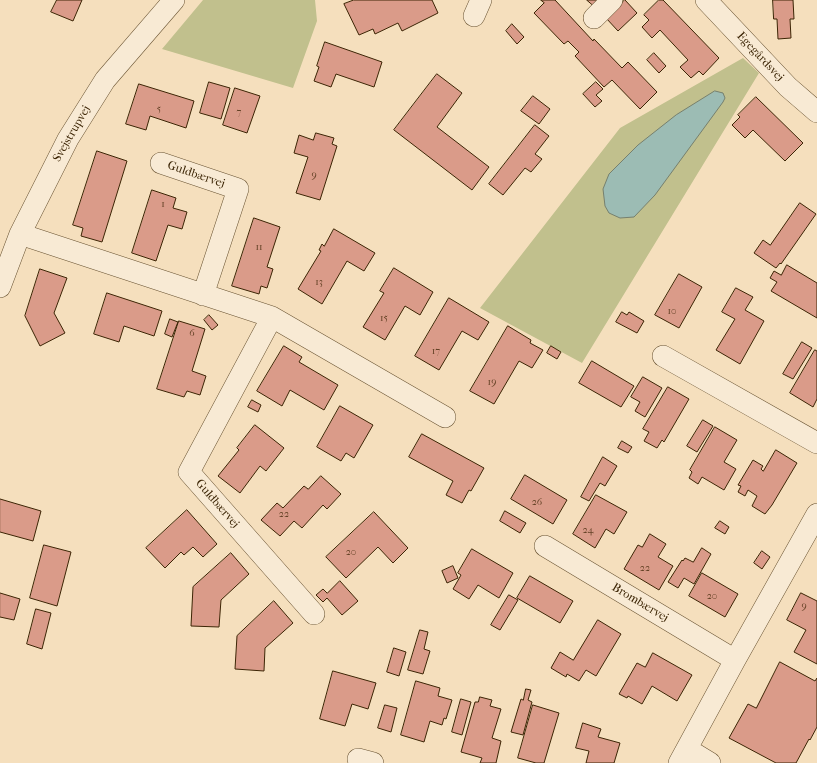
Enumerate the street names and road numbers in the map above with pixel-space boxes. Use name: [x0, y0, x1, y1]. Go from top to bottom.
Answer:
street label: Egegårdsvej: [733, 29, 787, 85]
street label: Svejstrupvej: [50, 103, 94, 165]
street label: Guldbærvej: [165, 158, 227, 192]
street label: Guldbærvej: [192, 477, 242, 531]
street label: Brombærvej: [609, 580, 671, 626]

